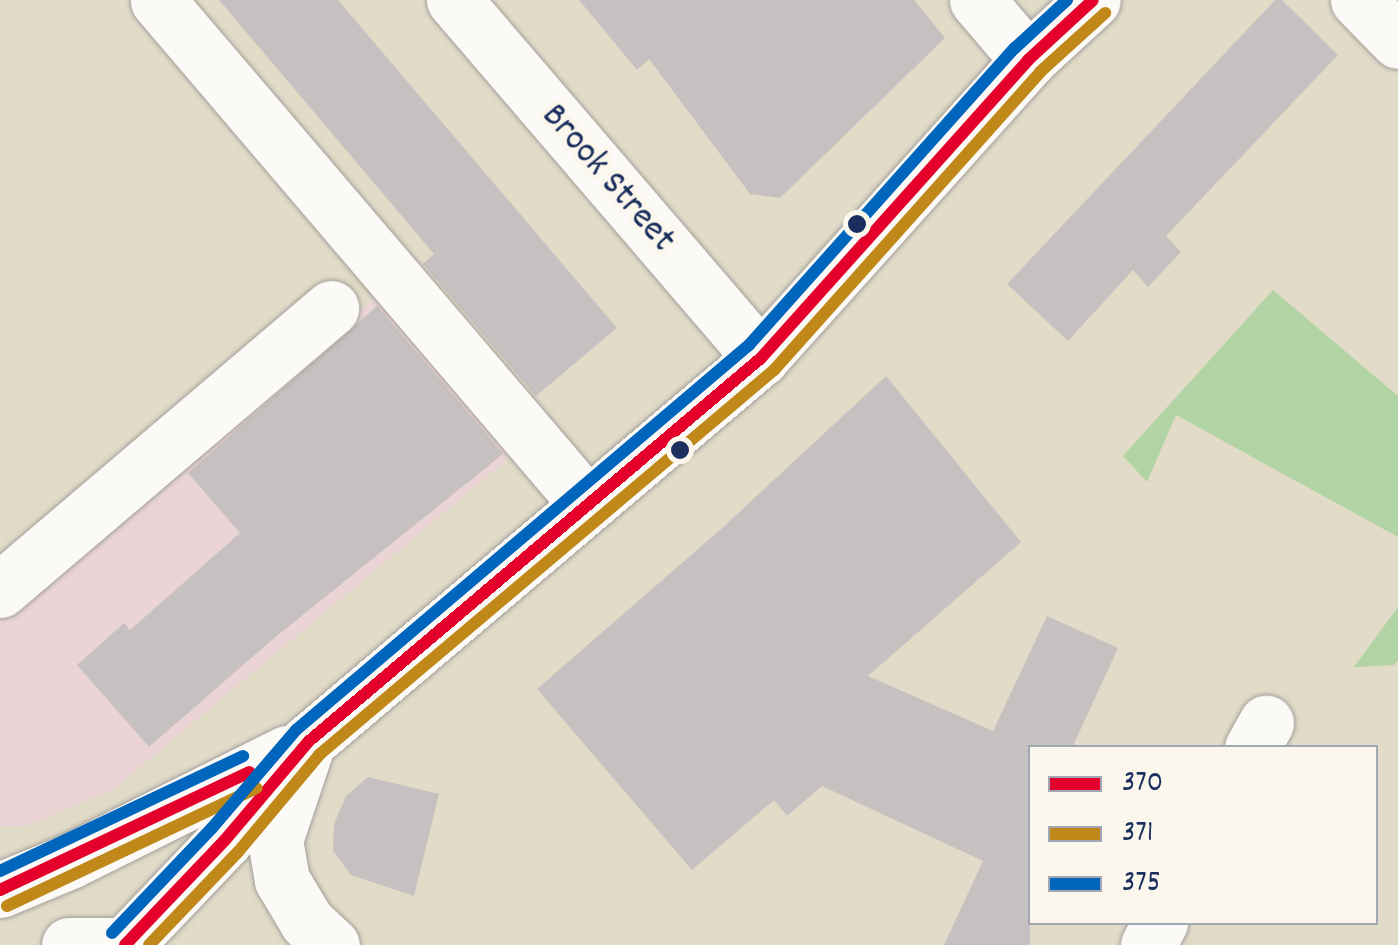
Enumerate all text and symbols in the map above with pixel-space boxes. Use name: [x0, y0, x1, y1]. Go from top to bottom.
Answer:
street label: Brook Street: [530, 95, 684, 263]
unlabelled marker: [847, 214, 867, 234]
unlabelled marker: [670, 440, 690, 460]
legend: [1028, 745, 1378, 925]
text: 370: [1122, 763, 1163, 806]
text: 371: [1122, 813, 1153, 856]
text: 375: [1122, 863, 1161, 906]

